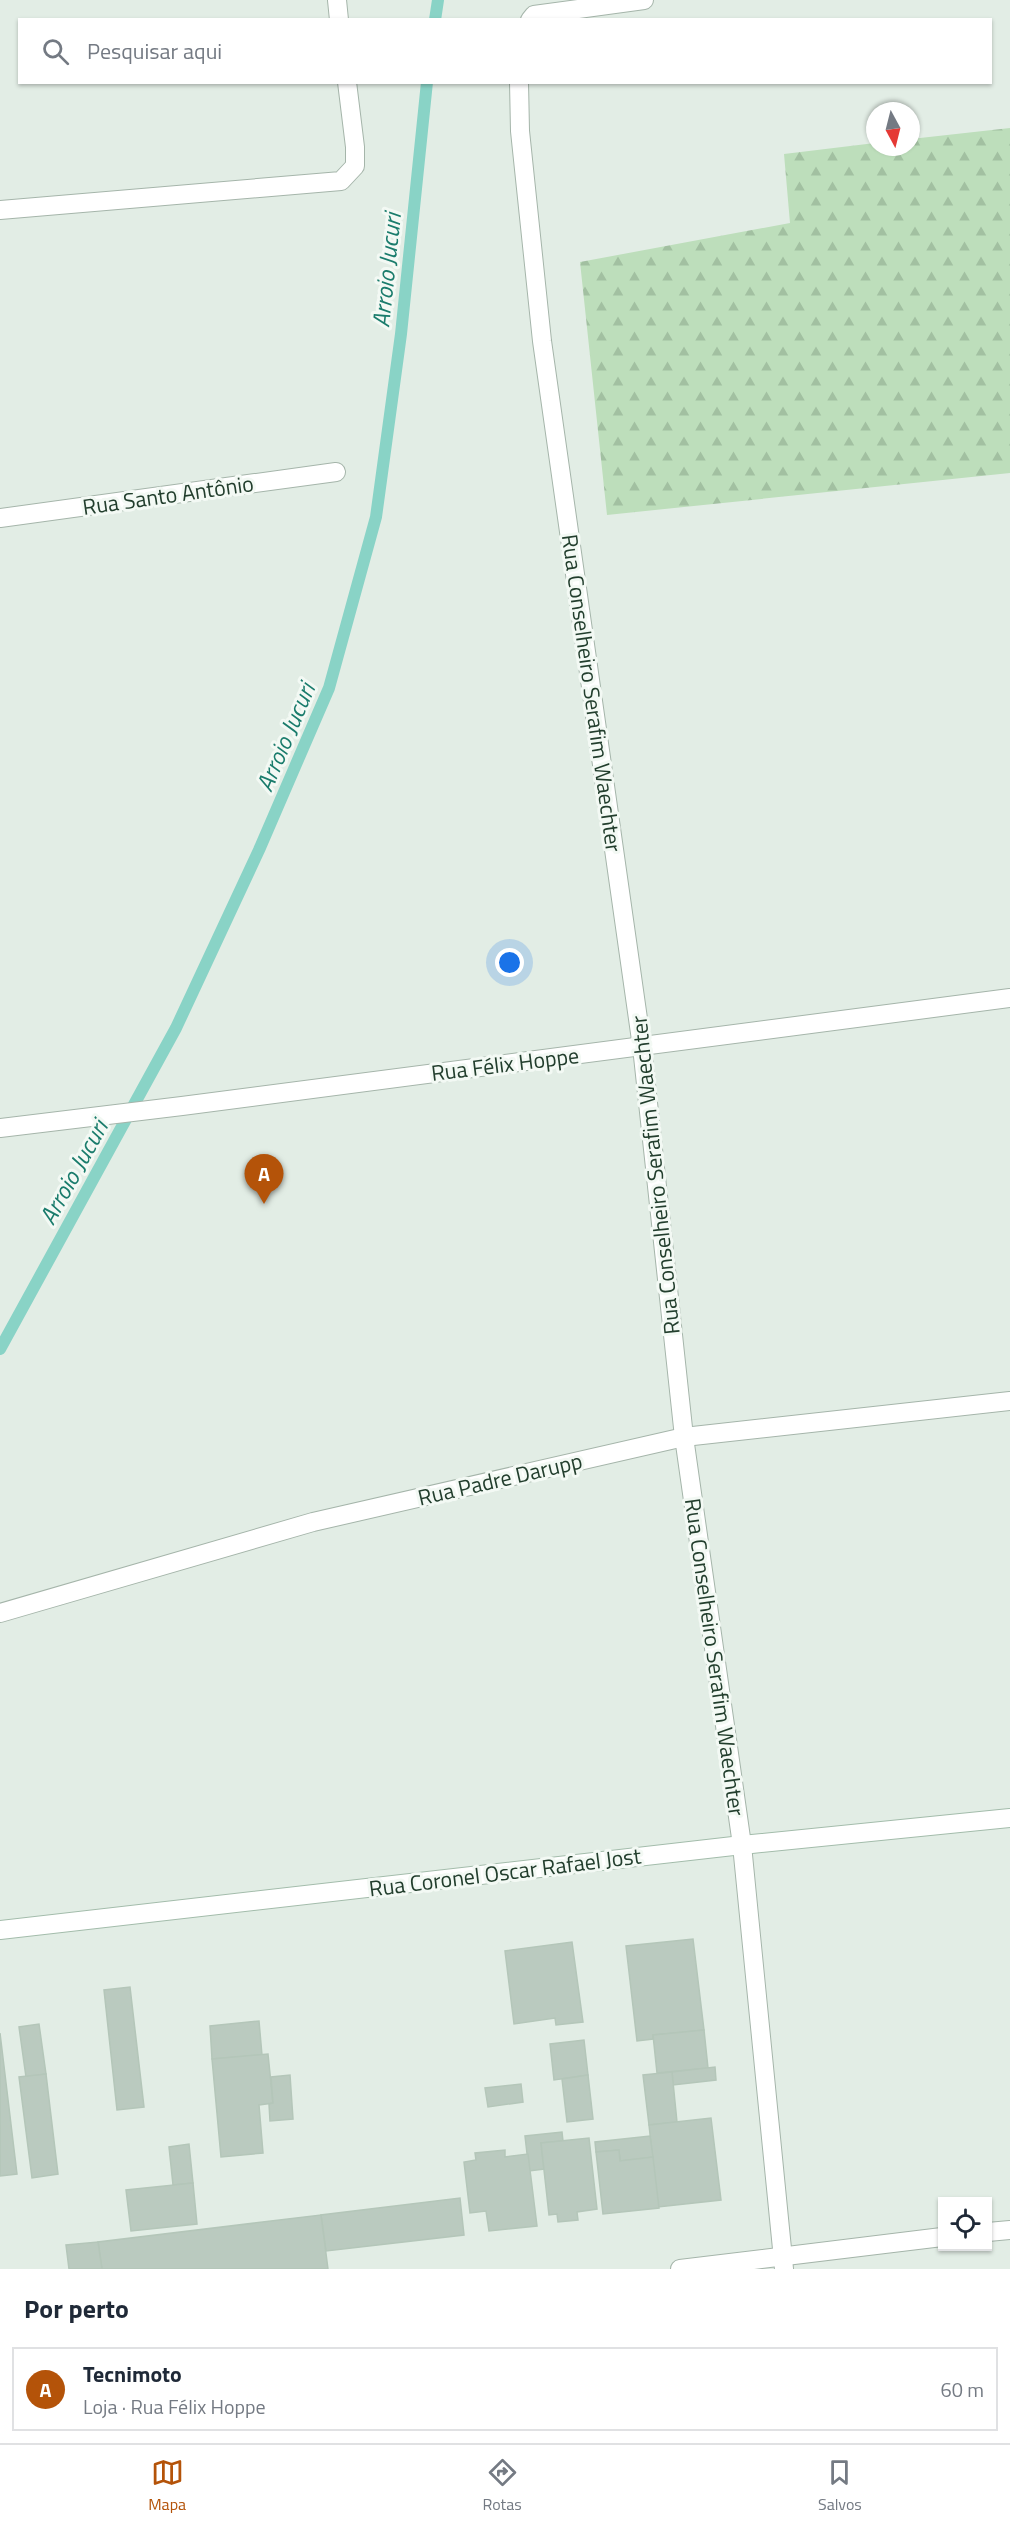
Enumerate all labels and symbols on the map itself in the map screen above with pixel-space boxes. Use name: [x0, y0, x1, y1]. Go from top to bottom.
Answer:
north arrow: [866, 102, 920, 156]
water label: Arroio Jucuri: [362, 208, 410, 329]
street label: Rua Santo Antônio: [80, 466, 256, 524]
street label: Rua Conselheiro Serafim Waechter: [553, 532, 631, 854]
water label: Arroio Jucuri: [246, 674, 325, 797]
your location: [495, 948, 524, 977]
street label: Rua Conselheiro Serafim Waechter: [621, 1014, 689, 1336]
street label: Rua Félix Hoppe: [429, 1038, 581, 1090]
water label: Arroio Jucuri: [29, 1110, 118, 1231]
pin: A: [244, 1154, 284, 1204]
street label: Rua Padre Darupp: [414, 1444, 586, 1514]
street label: Rua Conselheiro Serafim Waechter: [676, 1496, 754, 1818]
street label: Rua Coronel Oscar Rafael Jost: [367, 1838, 643, 1906]

